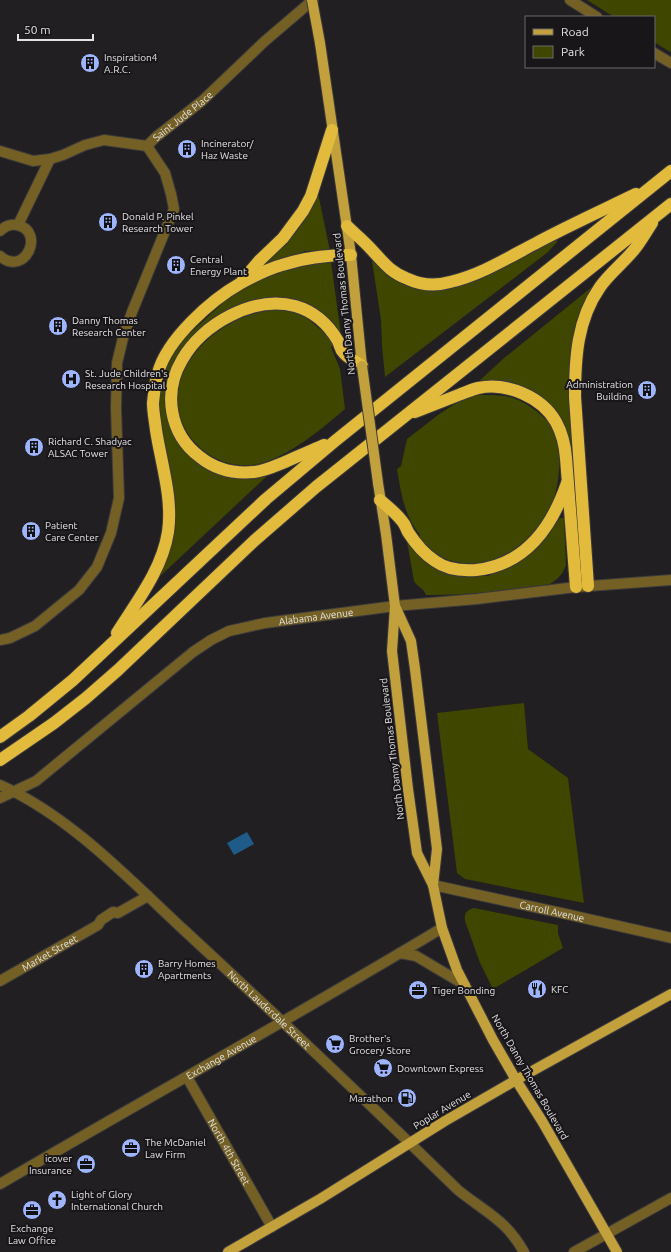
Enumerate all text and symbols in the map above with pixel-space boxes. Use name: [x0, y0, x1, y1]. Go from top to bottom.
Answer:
scale bar: [18, 16, 93, 42]
legend: [525, 16, 655, 68]
text: 50 m: [24, 23, 51, 36]
text: Road: [561, 25, 589, 38]
text: Park: [561, 45, 585, 58]
building icon: Inspiration4 A.R.C.: [79, 52, 101, 74]
place label: Inspiration4 A.R.C.: [104, 52, 158, 75]
street label: Saint Jude Place: [150, 89, 214, 143]
building icon: Incinerator/ Haz Waste: [176, 138, 198, 160]
place label: Incinerator/ Haz Waste: [201, 138, 254, 161]
building icon: Donald P. Pinkel Research Tower: [97, 211, 119, 233]
place label: Donald P. Pinkel Research Tower: [122, 211, 194, 234]
street label: North Danny Thomas Boulevard: [331, 232, 357, 375]
building icon: Central Energy Plant: [165, 254, 187, 276]
place label: Central Energy Plant: [190, 254, 247, 277]
building icon: Danny Thomas Research Center: [47, 315, 69, 337]
place label: Danny Thomas Research Center: [72, 315, 146, 338]
hospital icon: St. Jude Children's Research Hospital: [60, 368, 82, 390]
place label: St. Jude Children's Research Hospital: [85, 368, 168, 391]
place label: Administration Building: [566, 379, 633, 402]
building icon: Administration Building: [636, 379, 658, 401]
building icon: Richard C. Shadyac ALSAC Tower: [23, 436, 45, 458]
place label: Richard C. Shadyac ALSAC Tower: [48, 436, 132, 459]
building icon: Patient Care Center: [20, 520, 42, 542]
place label: Patient Care Center: [45, 520, 99, 543]
street label: Alabama Avenue: [278, 606, 354, 627]
street label: North Danny Thomas Boulevard: [378, 677, 406, 820]
street label: Carroll Avenue: [519, 899, 586, 924]
street label: Market Street: [20, 932, 79, 973]
building icon: Barry Homes Apartments: [133, 958, 155, 980]
place label: Barry Homes Apartments: [158, 958, 216, 981]
street label: North Lauderdale Street: [226, 968, 313, 1051]
restaurant icon: KFC: [526, 978, 548, 1000]
office icon: Tiger Bonding: [407, 979, 429, 1001]
place label: KFC: [551, 984, 568, 995]
place label: Tiger Bonding: [432, 985, 495, 996]
street label: North Danny Thomas Boulevard: [490, 1013, 570, 1142]
street label: Exchange Avenue: [184, 1032, 258, 1081]
supermarket icon: Brother's Grocery Store: [324, 1033, 346, 1055]
place label: Brother's Grocery Store: [349, 1033, 411, 1056]
supermarket icon: Downtown Express: [372, 1057, 394, 1079]
place label: Downtown Express: [397, 1063, 483, 1074]
fuel station icon: Marathon: [396, 1087, 418, 1109]
street label: Poplar Avenue: [411, 1089, 473, 1131]
place label: Marathon: [349, 1093, 393, 1104]
street label: North 4th Street: [206, 1117, 253, 1187]
office icon: The McDaniel Law Firm: [120, 1137, 142, 1159]
place label: The McDaniel Law Firm: [145, 1137, 206, 1160]
place label: icover Insurance: [29, 1153, 72, 1176]
office icon: icover Insurance: [75, 1153, 97, 1175]
church icon: Light of Glory International Church: [46, 1189, 68, 1211]
place label: Light of Glory International Church: [71, 1189, 163, 1212]
office icon: Exchange Law Office: [21, 1199, 43, 1221]
place label: Exchange Law Office: [8, 1223, 56, 1246]

